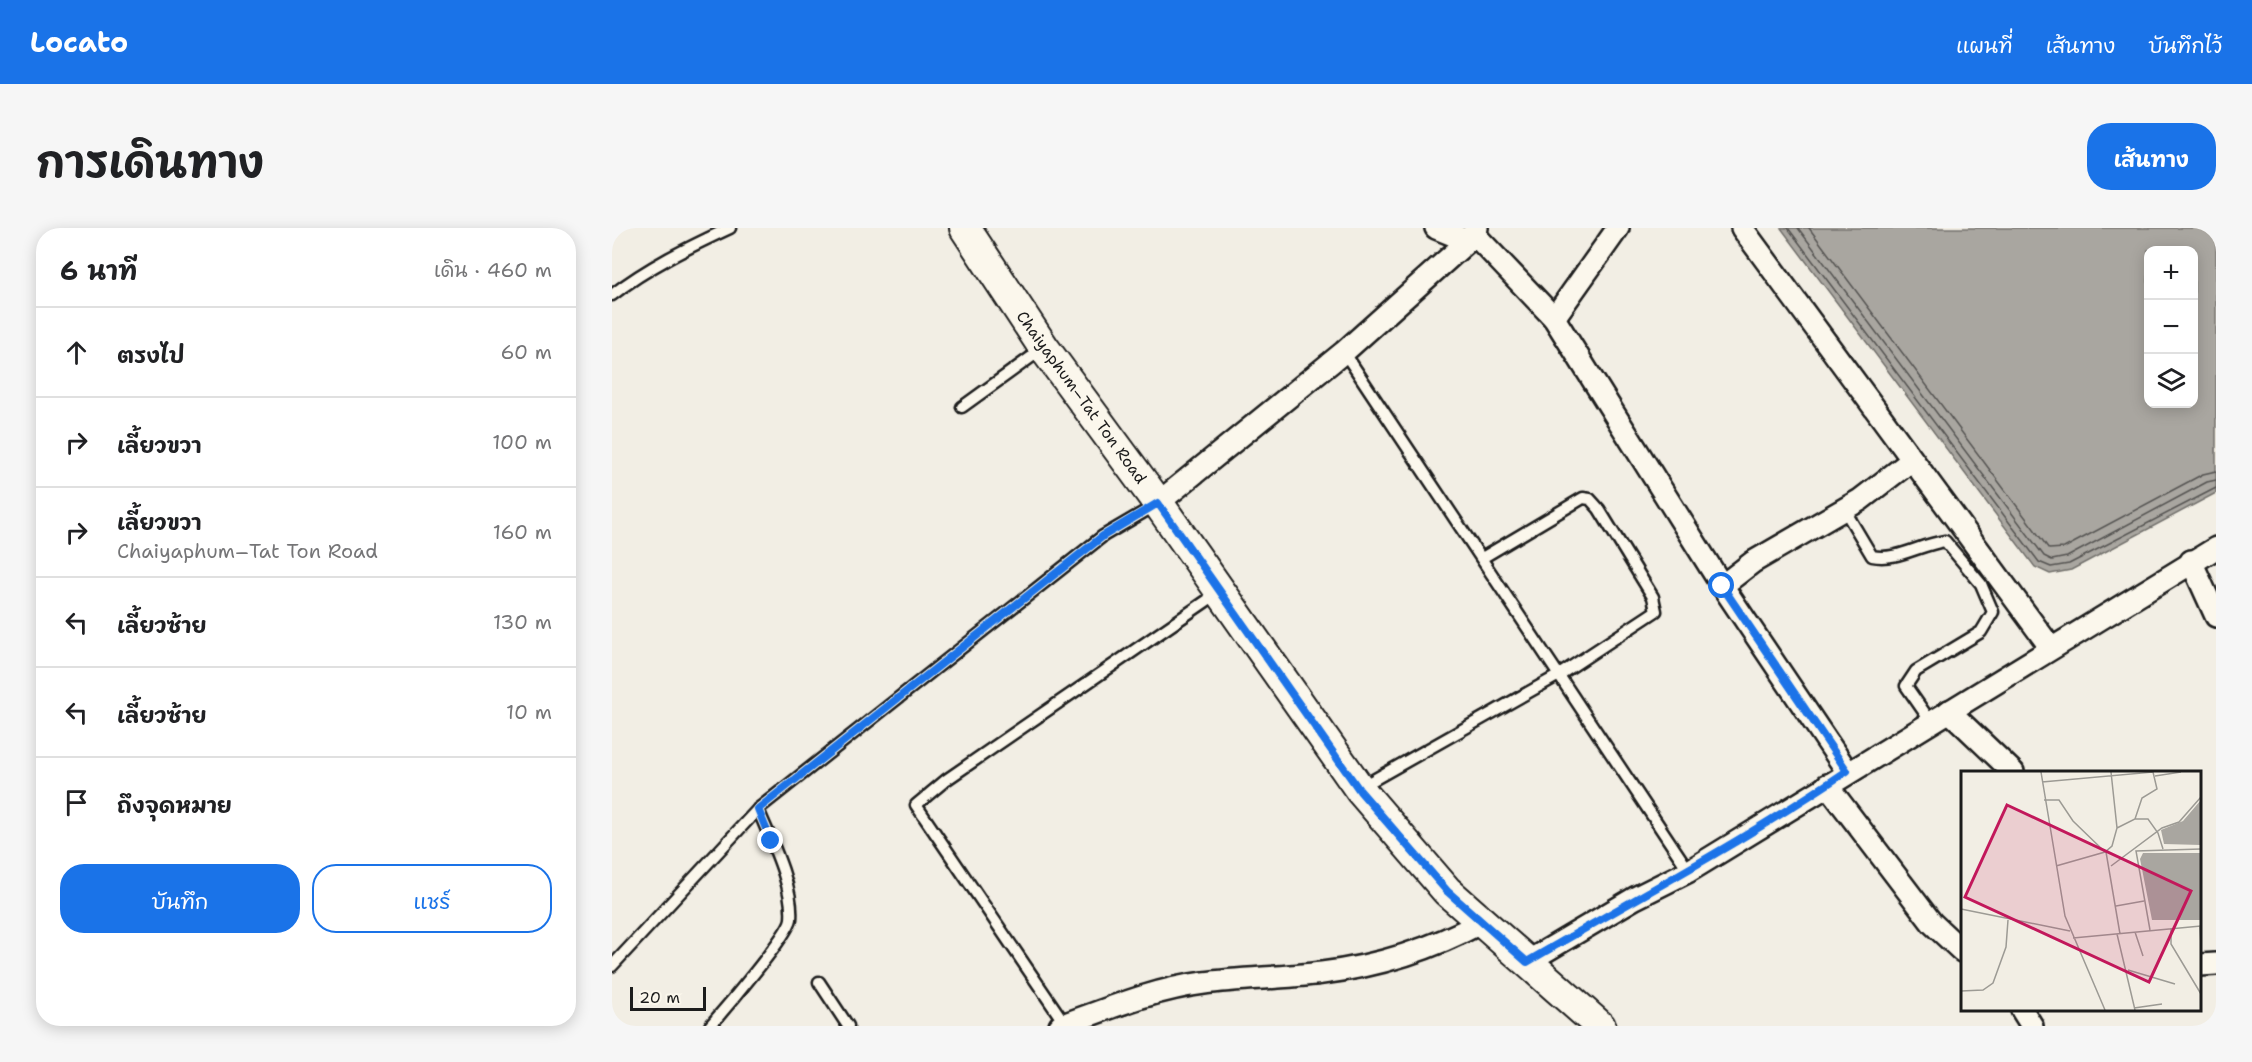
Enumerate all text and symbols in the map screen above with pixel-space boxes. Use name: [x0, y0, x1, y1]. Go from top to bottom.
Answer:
text: Locato: [30, 23, 128, 61]
text: แผนที่: [1956, 32, 2013, 60]
text: เส้นทาง: [2046, 32, 2115, 60]
text: บันทึกไว้: [2148, 32, 2222, 60]
button: เส้นทาง: [2087, 123, 2216, 190]
text: การเดินทาง: [36, 134, 264, 190]
map controls: [2144, 246, 2198, 408]
button: +: [2144, 246, 2198, 300]
text: 6 นาที: [60, 253, 137, 288]
text: เดิน · 460 m: [434, 257, 552, 283]
button: −: [2144, 300, 2198, 354]
street label: Chaiyaphum–Tat Ton Road: [1012, 307, 1151, 488]
icon: ahead: [60, 336, 93, 369]
text: 60 m: [500, 339, 552, 365]
text: ตรงไป: [117, 341, 185, 370]
button: layers: [2144, 354, 2198, 408]
icon: right: [60, 426, 93, 459]
text: 100 m: [492, 429, 552, 455]
text: เลี้ยวขวา: [117, 431, 201, 460]
text: เลี้ยวขวา: [117, 508, 201, 537]
icon: right: [60, 516, 93, 549]
text: 160 m: [493, 519, 552, 545]
text: Chaiyaphum–Tat Ton Road: [117, 538, 378, 564]
route start: [1708, 572, 1734, 598]
icon: left: [60, 606, 93, 639]
text: 130 m: [493, 609, 552, 635]
text: เลี้ยวซ้าย: [117, 611, 207, 640]
icon: left: [60, 696, 93, 729]
text: 10 m: [506, 699, 552, 725]
text: เลี้ยวซ้าย: [117, 701, 207, 730]
inset map: [1961, 771, 2201, 1011]
icon: arrive: [60, 786, 93, 819]
text: ถึงจุดหมาย: [117, 791, 232, 820]
route end: [757, 827, 783, 853]
button: บันทึก: [60, 864, 300, 933]
button: แชร์: [312, 864, 552, 933]
scale bar: [630, 984, 706, 1012]
text: 20 m: [639, 987, 680, 1008]

